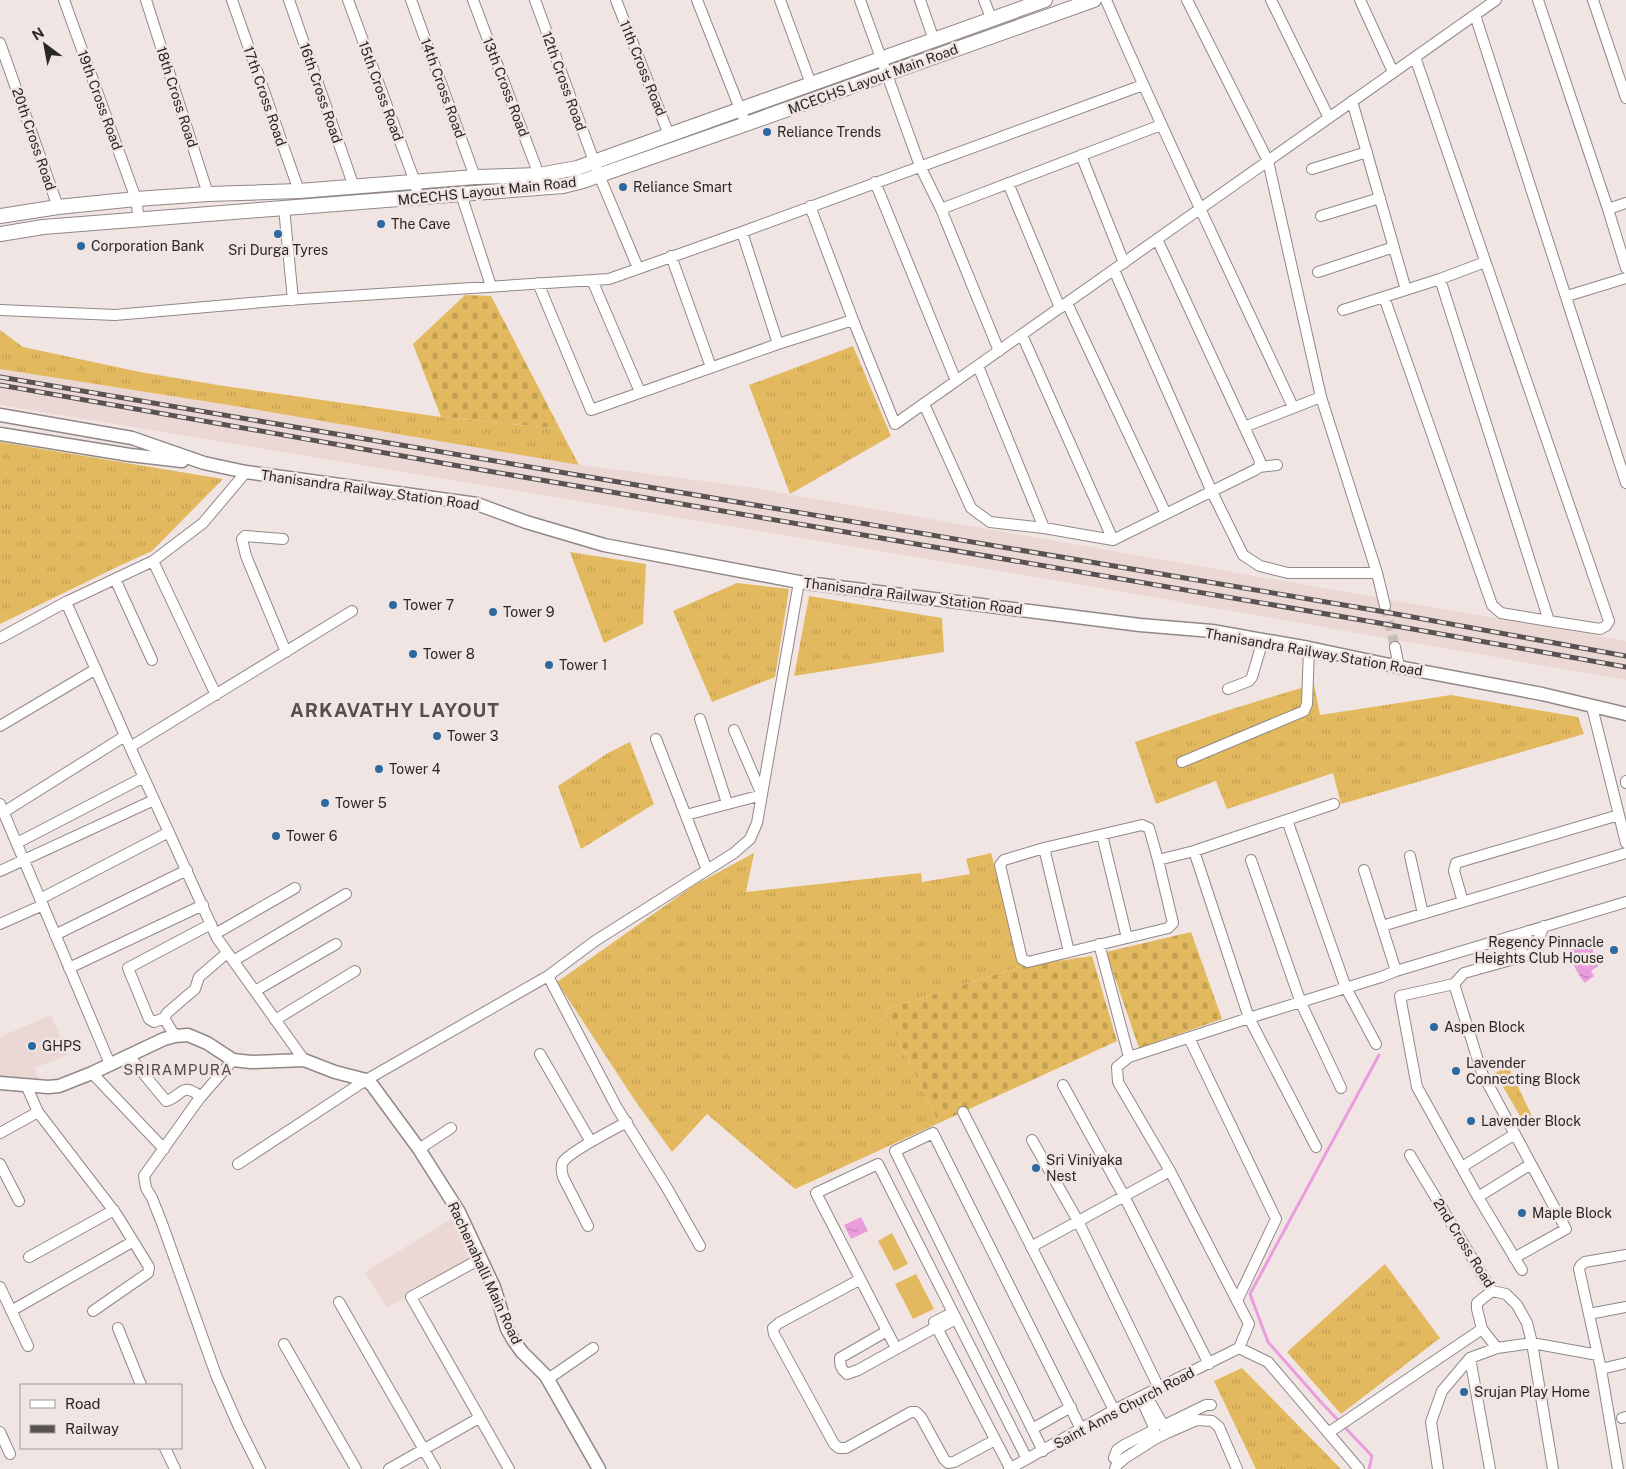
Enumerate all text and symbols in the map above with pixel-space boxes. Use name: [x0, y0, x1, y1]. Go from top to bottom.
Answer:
street label: 11th Cross Road: [617, 18, 669, 118]
north arrow: [20, 20, 70, 70]
text: N: [29, 24, 47, 44]
street label: 12th Cross Road: [539, 29, 589, 133]
street label: 13th Cross Road: [480, 35, 532, 139]
street label: 14th Cross Road: [418, 36, 468, 140]
street label: 15th Cross Road: [356, 39, 406, 143]
street label: 16th Cross Road: [296, 41, 346, 145]
street label: MCECHS Layout Main Road: [786, 41, 960, 117]
street label: 18th Cross Road: [153, 44, 201, 150]
street label: 17th Cross Road: [240, 44, 290, 148]
street label: 19th Cross Road: [75, 48, 125, 152]
street label: 20th Cross Road: [9, 86, 59, 192]
place label: Reliance Trends: [777, 124, 881, 140]
marker: Reliance Trends: [761, 126, 773, 138]
street label: MCECHS Layout Main Road: [397, 174, 577, 208]
place label: Reliance Smart: [633, 179, 732, 195]
marker: Reliance Smart: [617, 181, 629, 193]
place label: The Cave: [391, 216, 451, 232]
marker: The Cave: [375, 218, 387, 230]
marker: Sri Durga Tyres: [272, 228, 284, 240]
place label: Corporation Bank: [91, 238, 204, 254]
marker: Corporation Bank: [75, 240, 87, 252]
place label: Sri Durga Tyres: [228, 242, 328, 258]
street label: Thanisandra Railway Station Road: [260, 467, 480, 513]
street label: Thanisandra Railway Station Road: [803, 575, 1023, 617]
place label: Tower 7: [403, 597, 454, 613]
marker: Tower 7: [387, 599, 399, 611]
place label: Tower 9: [503, 604, 555, 620]
marker: Tower 9: [487, 606, 499, 618]
street label: Thanisandra Railway Station Road: [1204, 625, 1424, 679]
place label: Tower 8: [423, 646, 475, 662]
marker: Tower 8: [407, 648, 419, 660]
place label: Tower 1: [559, 657, 607, 673]
marker: Tower 1: [543, 659, 555, 671]
district label: ARKAVATHY LAYOUT: [290, 699, 500, 721]
place label: Tower 3: [447, 728, 499, 744]
marker: Tower 3: [431, 730, 443, 742]
place label: Tower 4: [389, 761, 441, 777]
marker: Tower 4: [373, 763, 385, 775]
place label: Tower 5: [335, 795, 387, 811]
marker: Tower 5: [319, 797, 331, 809]
place label: Tower 6: [286, 828, 338, 844]
marker: Tower 6: [270, 830, 282, 842]
place label: Regency Pinnacle Heights Club House: [1474, 934, 1604, 966]
marker: Regency Pinnacle Heights Club House: [1608, 944, 1620, 956]
place label: Aspen Block: [1444, 1019, 1525, 1035]
marker: Aspen Block: [1428, 1021, 1440, 1033]
place label: GHPS: [42, 1038, 81, 1054]
marker: GHPS: [26, 1040, 38, 1052]
place label: Lavender Connecting Block: [1466, 1055, 1581, 1087]
district label: SRIRAMPURA: [123, 1061, 233, 1078]
marker: Lavender Connecting Block: [1450, 1065, 1462, 1077]
place label: Lavender Block: [1481, 1113, 1581, 1129]
marker: Lavender Block: [1465, 1115, 1477, 1127]
place label: Sri Viniyaka Nest: [1046, 1152, 1122, 1184]
marker: Sri Viniyaka Nest: [1030, 1162, 1042, 1174]
street label: 2nd Cross Road: [1430, 1196, 1498, 1290]
street label: Rachenahalli Main Road: [445, 1199, 525, 1347]
place label: Maple Block: [1532, 1205, 1612, 1221]
marker: Maple Block: [1516, 1207, 1528, 1219]
street label: Saint Anns Church Road: [1051, 1364, 1197, 1452]
legend: [20, 1384, 182, 1449]
place label: Srujan Play Home: [1474, 1384, 1590, 1400]
marker: Srujan Play Home: [1458, 1386, 1470, 1398]
text: Road: [65, 1395, 101, 1412]
text: Railway: [65, 1420, 119, 1437]

